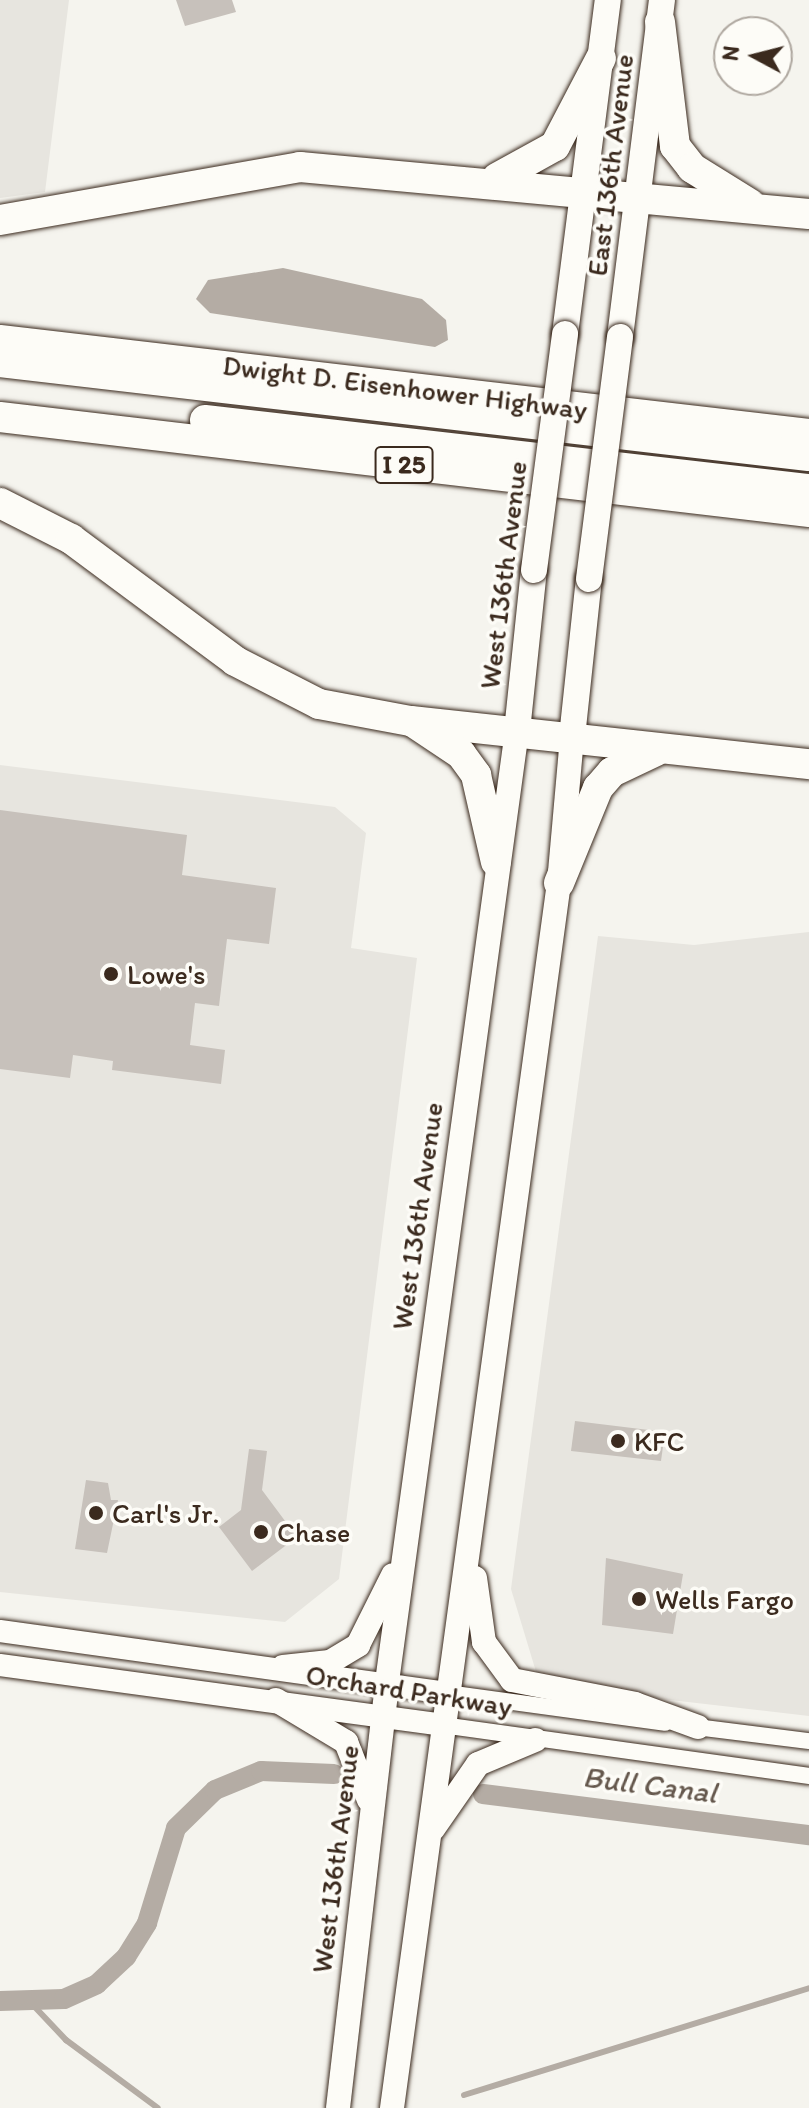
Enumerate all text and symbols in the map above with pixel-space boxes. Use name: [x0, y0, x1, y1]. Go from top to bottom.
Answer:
north arrow: [713, 16, 793, 96]
text: N: [716, 44, 745, 62]
street label: East 136th Avenue: [580, 53, 640, 277]
street label: Dwight D. Eisenhower Highway: [222, 348, 588, 426]
road number: I 25: [374, 443, 434, 487]
street label: West 136th Avenue: [472, 460, 534, 690]
place label: Lowe's: [127, 957, 206, 991]
marker: Lowe's: [102, 965, 120, 983]
street label: West 136th Avenue: [385, 1101, 449, 1331]
place label: KFC: [634, 1424, 684, 1458]
marker: KFC: [609, 1432, 627, 1450]
place label: Carl's Jr.: [112, 1496, 219, 1530]
marker: Carl's Jr.: [87, 1504, 105, 1522]
place label: Chase: [277, 1515, 350, 1549]
marker: Chase: [252, 1523, 270, 1541]
place label: Wells Fargo: [655, 1582, 794, 1616]
marker: Wells Fargo: [630, 1590, 648, 1608]
street label: Orchard Parkway: [304, 1657, 514, 1723]
street label: West 136th Avenue: [304, 1744, 366, 1974]
water label: Bull Canal: [581, 1759, 719, 1811]

